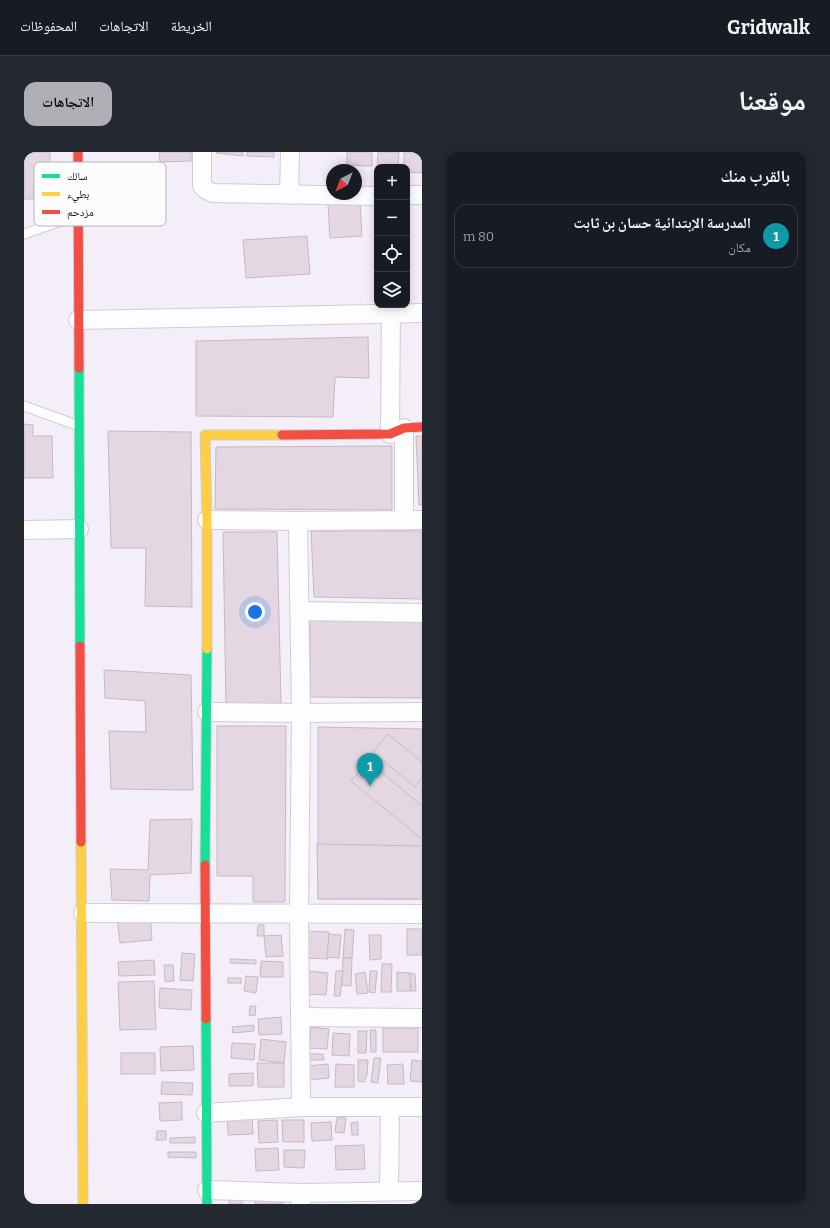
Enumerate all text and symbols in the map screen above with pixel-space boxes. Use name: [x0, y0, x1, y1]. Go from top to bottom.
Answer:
text: Gridwalk: [727, 16, 810, 39]
text: المحفوظات: [20, 18, 77, 35]
text: الاتجاهات: [99, 18, 149, 35]
text: الخريطة: [171, 18, 212, 35]
button: الاتجاهات: [24, 82, 112, 126]
text: موقعنا: [738, 84, 806, 117]
legend: [34, 162, 166, 226]
north arrow: [326, 164, 362, 200]
map controls: [374, 164, 410, 308]
button: +: [374, 164, 410, 200]
text: بالقرب منك: [721, 166, 790, 187]
text: سالك: [67, 170, 87, 183]
text: بطيء: [67, 188, 89, 203]
button: −: [374, 200, 410, 236]
text: مزدحم: [67, 206, 94, 220]
text: المدرسة الإبتدائية حسان بن ثابت: [574, 214, 751, 232]
text: 80 m: [463, 229, 494, 244]
text: 1: [773, 229, 779, 244]
button: locate: [374, 236, 410, 272]
text: مكان: [728, 240, 751, 255]
button: layers: [374, 272, 410, 308]
your location: [245, 602, 265, 622]
pin: 1: [357, 753, 383, 786]

